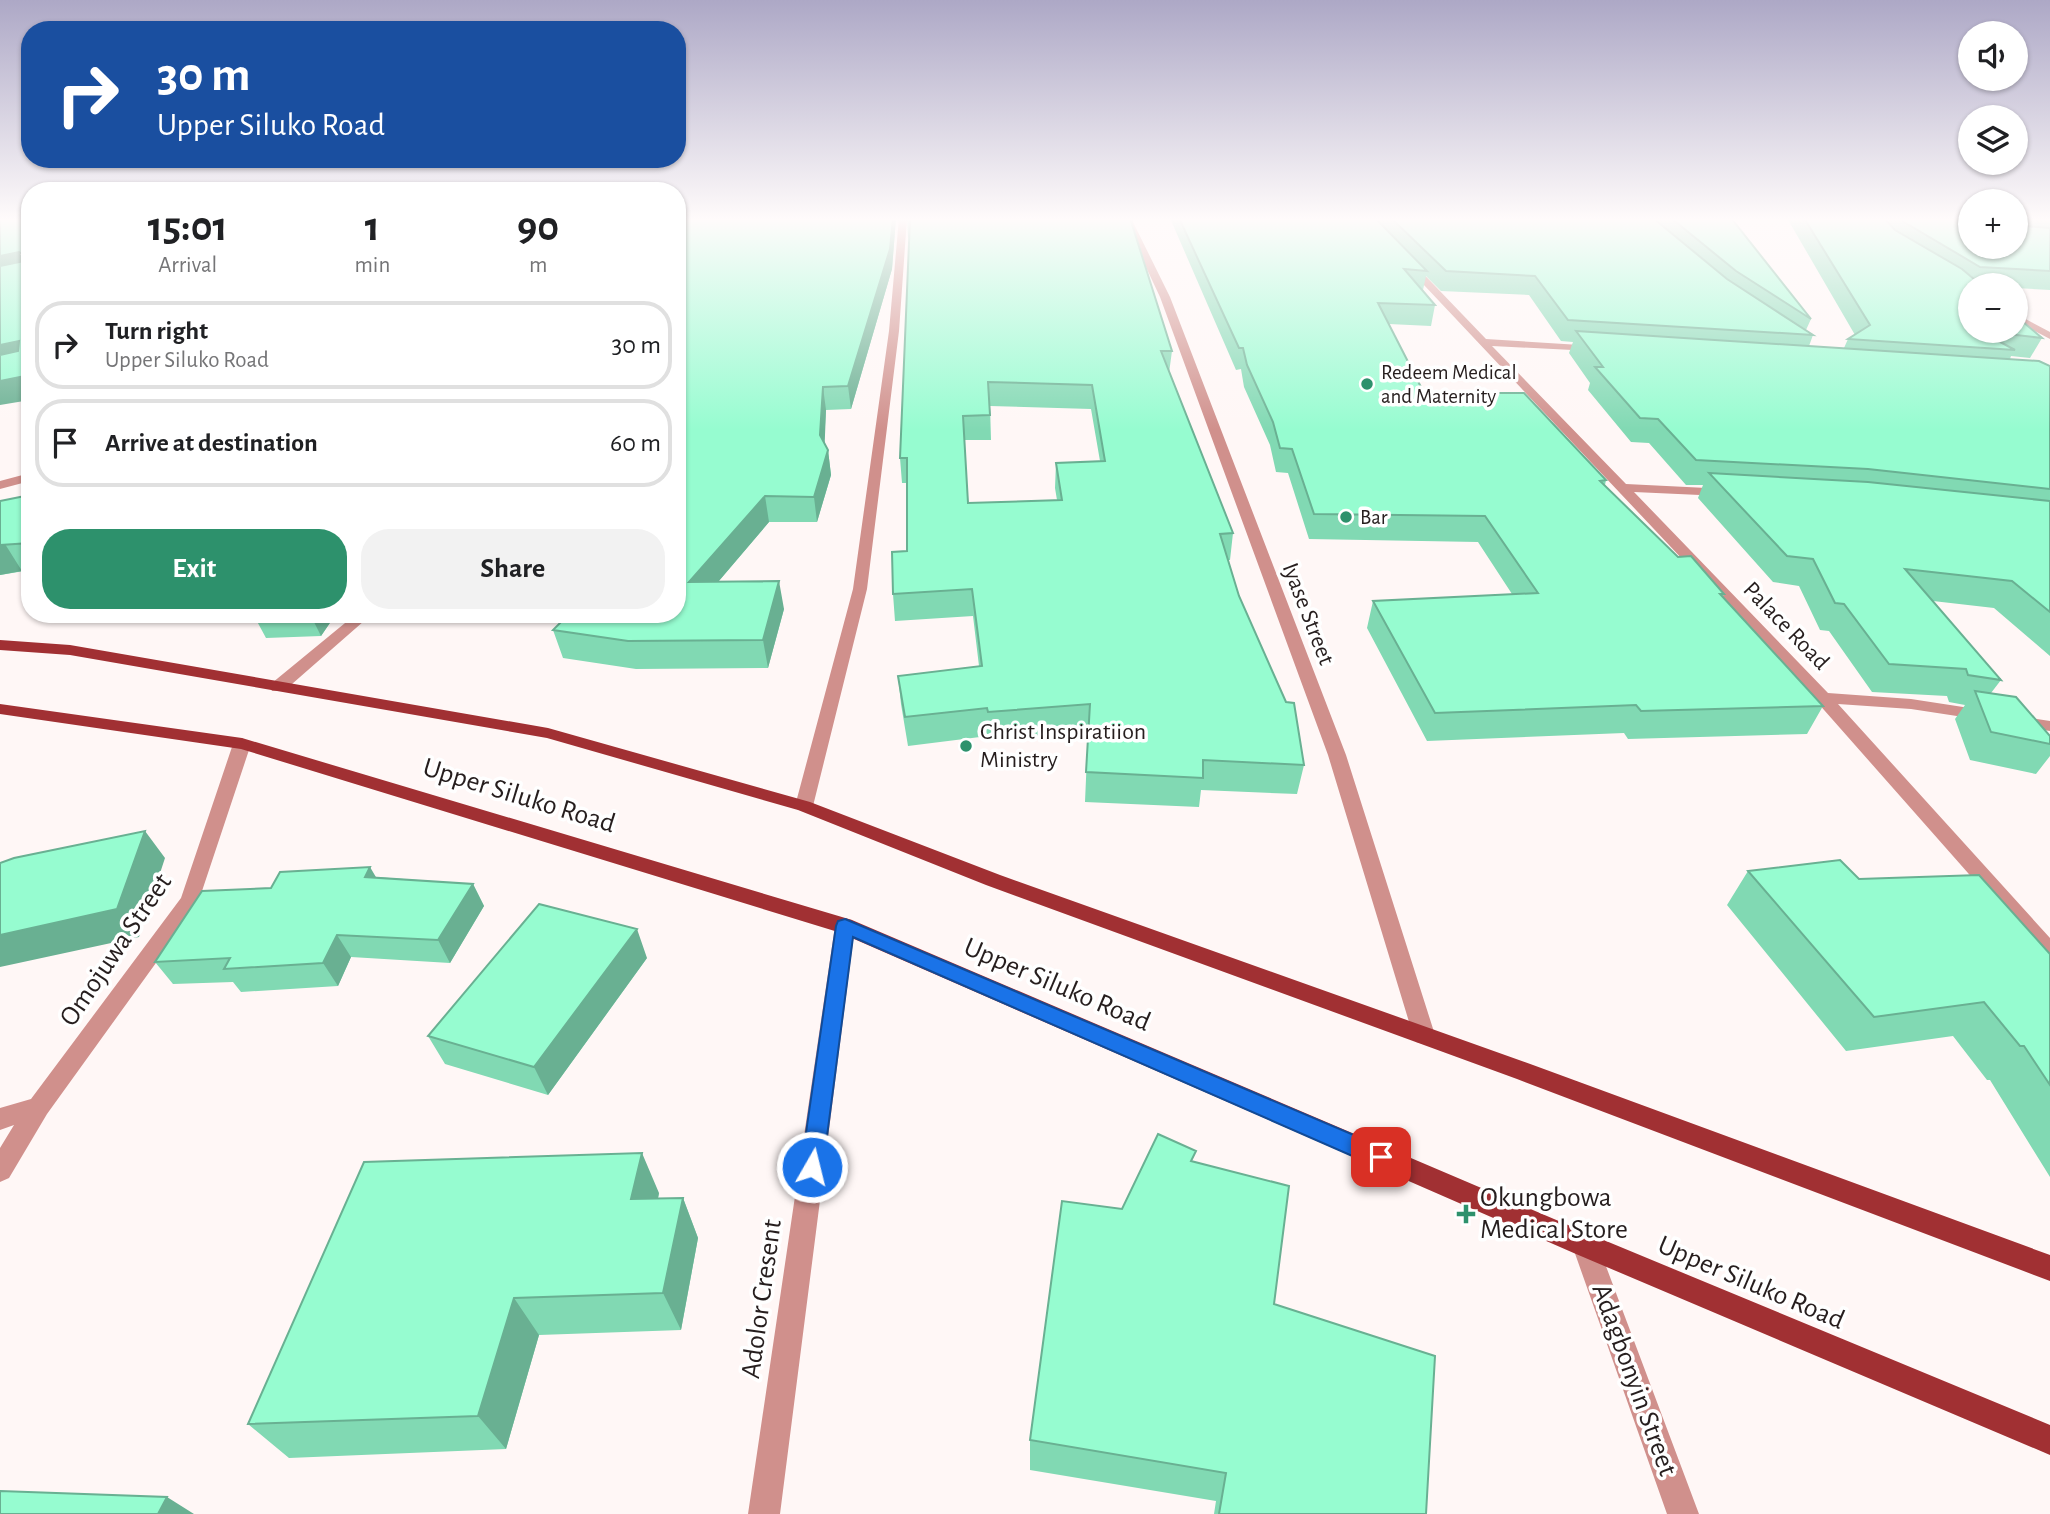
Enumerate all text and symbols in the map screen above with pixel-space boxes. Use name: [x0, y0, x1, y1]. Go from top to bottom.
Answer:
map controls: [1958, 21, 2028, 343]
button: sound: [1958, 21, 2028, 91]
icon: right: [42, 49, 133, 140]
text: 30 m: [157, 51, 251, 100]
button: layers: [1958, 105, 2028, 175]
text: Upper Siluko Road: [157, 109, 385, 141]
button: +: [1958, 189, 2028, 259]
text: 15:01: [148, 206, 228, 248]
text: 1: [365, 206, 380, 248]
text: 90: [517, 206, 559, 248]
text: Arrival: [158, 254, 217, 277]
text: min: [354, 254, 390, 277]
text: m: [529, 254, 547, 277]
button: −: [1958, 273, 2028, 343]
text: Turn right: [105, 318, 208, 344]
icon: right: [46, 326, 84, 364]
text: 30 m: [611, 332, 661, 358]
text: Upper Siluko Road: [105, 349, 269, 372]
place label: Redeem Medical and Maternity: [1381, 362, 1517, 407]
marker: Redeem Medical and Maternity: [1359, 376, 1375, 392]
icon: arrive: [46, 424, 84, 462]
text: Arrive at destination: [105, 430, 318, 456]
text: 60 m: [610, 430, 661, 456]
place label: Bar: [1360, 507, 1388, 528]
marker: Bar: [1338, 509, 1354, 525]
button: Exit: [42, 529, 347, 609]
button: Share: [361, 529, 665, 609]
street label: Iyase Street: [1278, 560, 1339, 669]
street label: Palace Road: [1738, 577, 1834, 675]
place label: Christ Inspiratiion Ministry: [980, 720, 1146, 772]
marker: Christ Inspiratiion Ministry: [958, 738, 974, 754]
street label: Upper Siluko Road: [419, 753, 619, 839]
street label: Omojuwa Street: [55, 869, 177, 1031]
street label: Upper Siluko Road: [960, 933, 1154, 1037]
pin: [1351, 1127, 1411, 1187]
position arrow: [775, 1130, 849, 1204]
icon: arrive: [1362, 1138, 1400, 1176]
place label: Okungbowa Medical Store: [1480, 1184, 1628, 1244]
marker: Okungbowa Medical Store: [1458, 1206, 1474, 1222]
street label: Adolor Cresent: [737, 1217, 787, 1380]
street label: Upper Siluko Road: [1654, 1231, 1848, 1335]
street label: Adagbonyin Street: [1586, 1280, 1682, 1480]

